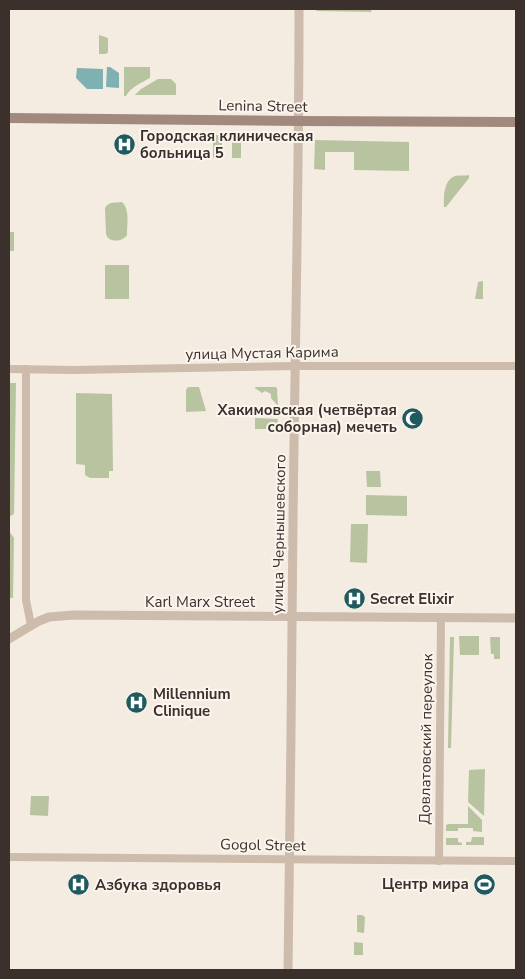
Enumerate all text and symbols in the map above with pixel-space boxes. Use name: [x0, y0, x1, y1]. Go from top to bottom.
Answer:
street label: Lenina Street: [218, 95, 309, 117]
place label: Городская клиническая больница 5: [140, 126, 313, 163]
hospital icon: Городская клиническая больница 5: [112, 133, 136, 157]
street label: улица Мустая Карима: [185, 342, 339, 364]
place label: Хакимовская (четвёртая соборная) мечеть: [216, 400, 397, 437]
mosque icon: Хакимовская (четвёртая соборная) мечеть: [401, 407, 425, 431]
street label: улица Чернышевского: [268, 454, 290, 614]
hospital icon: Secret Elixir: [342, 587, 366, 611]
place label: Secret Elixir: [370, 589, 454, 609]
street label: Karl Marx Street: [145, 592, 256, 612]
street label: Довлатовский переулок: [415, 653, 437, 825]
place label: Millennium Clinique: [153, 684, 231, 721]
hospital icon: Millennium Clinique: [125, 691, 149, 715]
street label: Gogol Street: [220, 834, 307, 856]
sports icon: Центр мира: [473, 872, 497, 896]
hospital icon: Азбука здоровья: [67, 873, 91, 897]
place label: Центр мира: [382, 874, 469, 894]
place label: Азбука здоровья: [95, 875, 221, 895]

